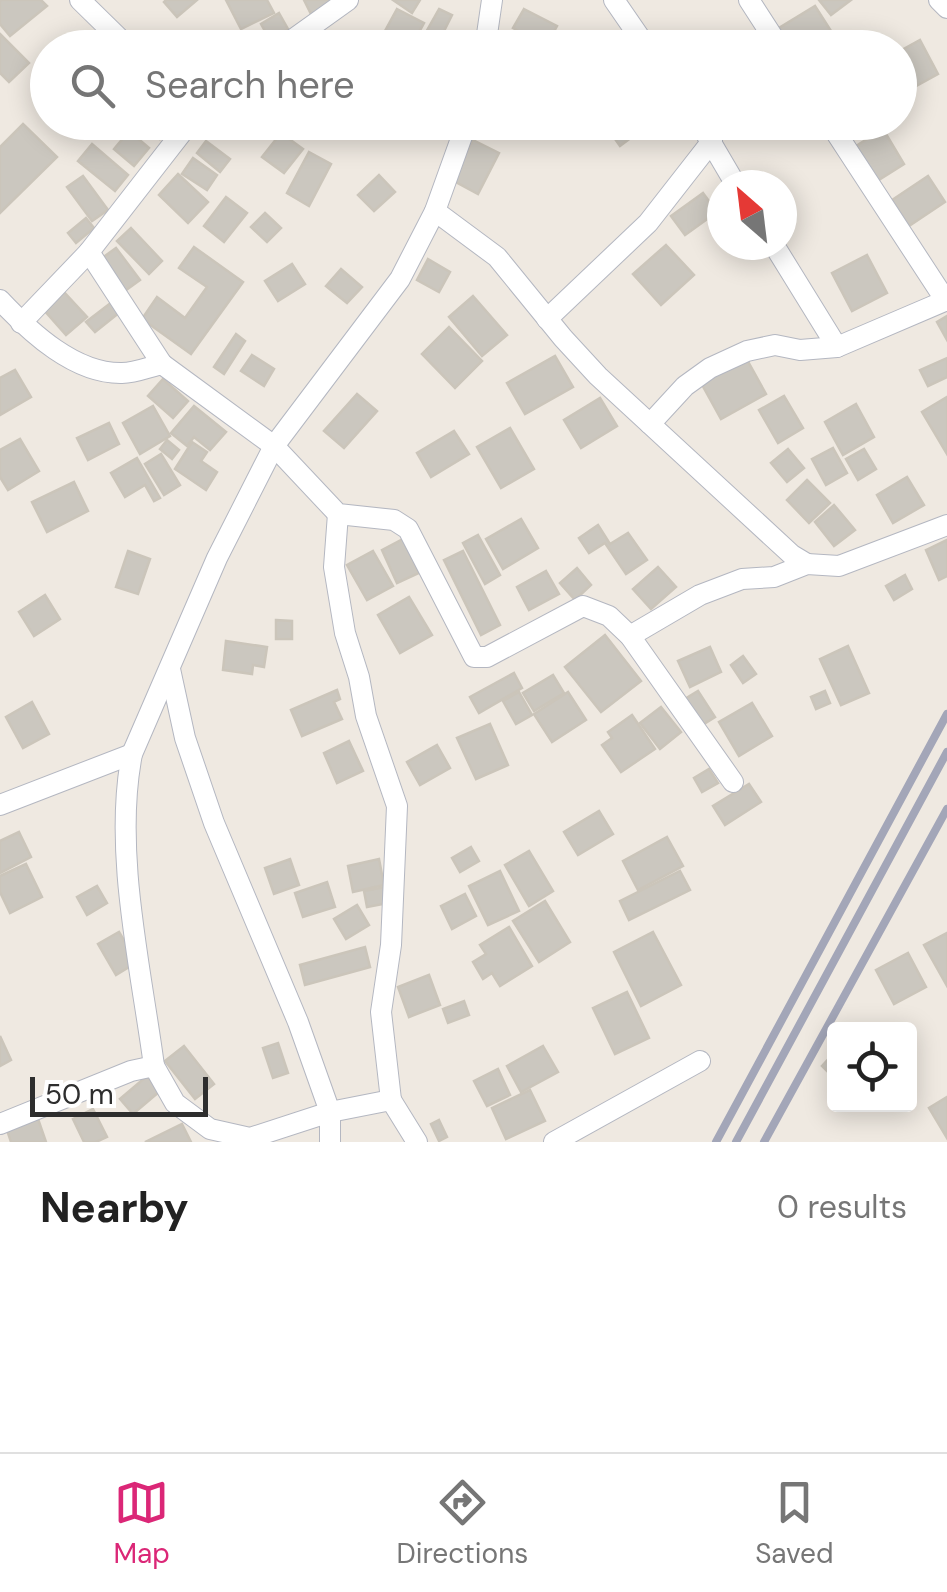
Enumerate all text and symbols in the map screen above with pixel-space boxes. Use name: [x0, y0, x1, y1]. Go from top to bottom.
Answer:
search box: [30, 30, 917, 140]
icon: search: [65, 58, 120, 113]
text: Search here: [145, 60, 355, 110]
north arrow: [707, 170, 797, 260]
map controls: [827, 1022, 917, 1112]
button: locate: [827, 1022, 917, 1112]
scale bar: [30, 1072, 208, 1116]
text: 50 m: [45, 1076, 114, 1113]
text: Nearby: [40, 1180, 189, 1235]
text: 0 results: [777, 1186, 907, 1228]
tab: Map: [113, 1475, 170, 1572]
tab: Directions: [397, 1475, 528, 1572]
tab: Saved: [755, 1475, 834, 1572]

